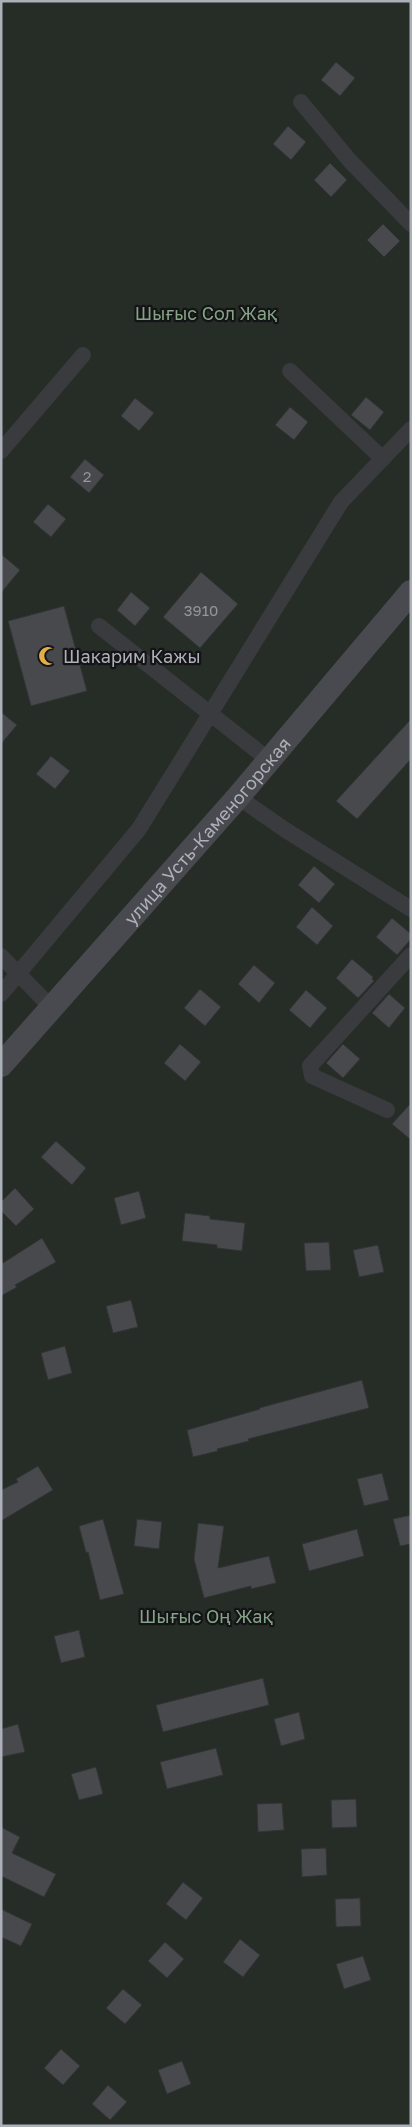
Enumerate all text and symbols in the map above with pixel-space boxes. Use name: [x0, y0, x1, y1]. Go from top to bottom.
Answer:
park label: Шығыс Сол Жақ: [135, 302, 278, 324]
house number: 2: [83, 467, 91, 485]
house number: 3910: [184, 601, 218, 619]
mosque icon: Шакарим Кажы: [37, 645, 59, 667]
place label: Шакарим Кажы: [63, 645, 201, 667]
street label: улица Усть-Каменогорская: [119, 732, 295, 929]
park label: Шығыс Оң Жақ: [139, 1605, 273, 1627]

